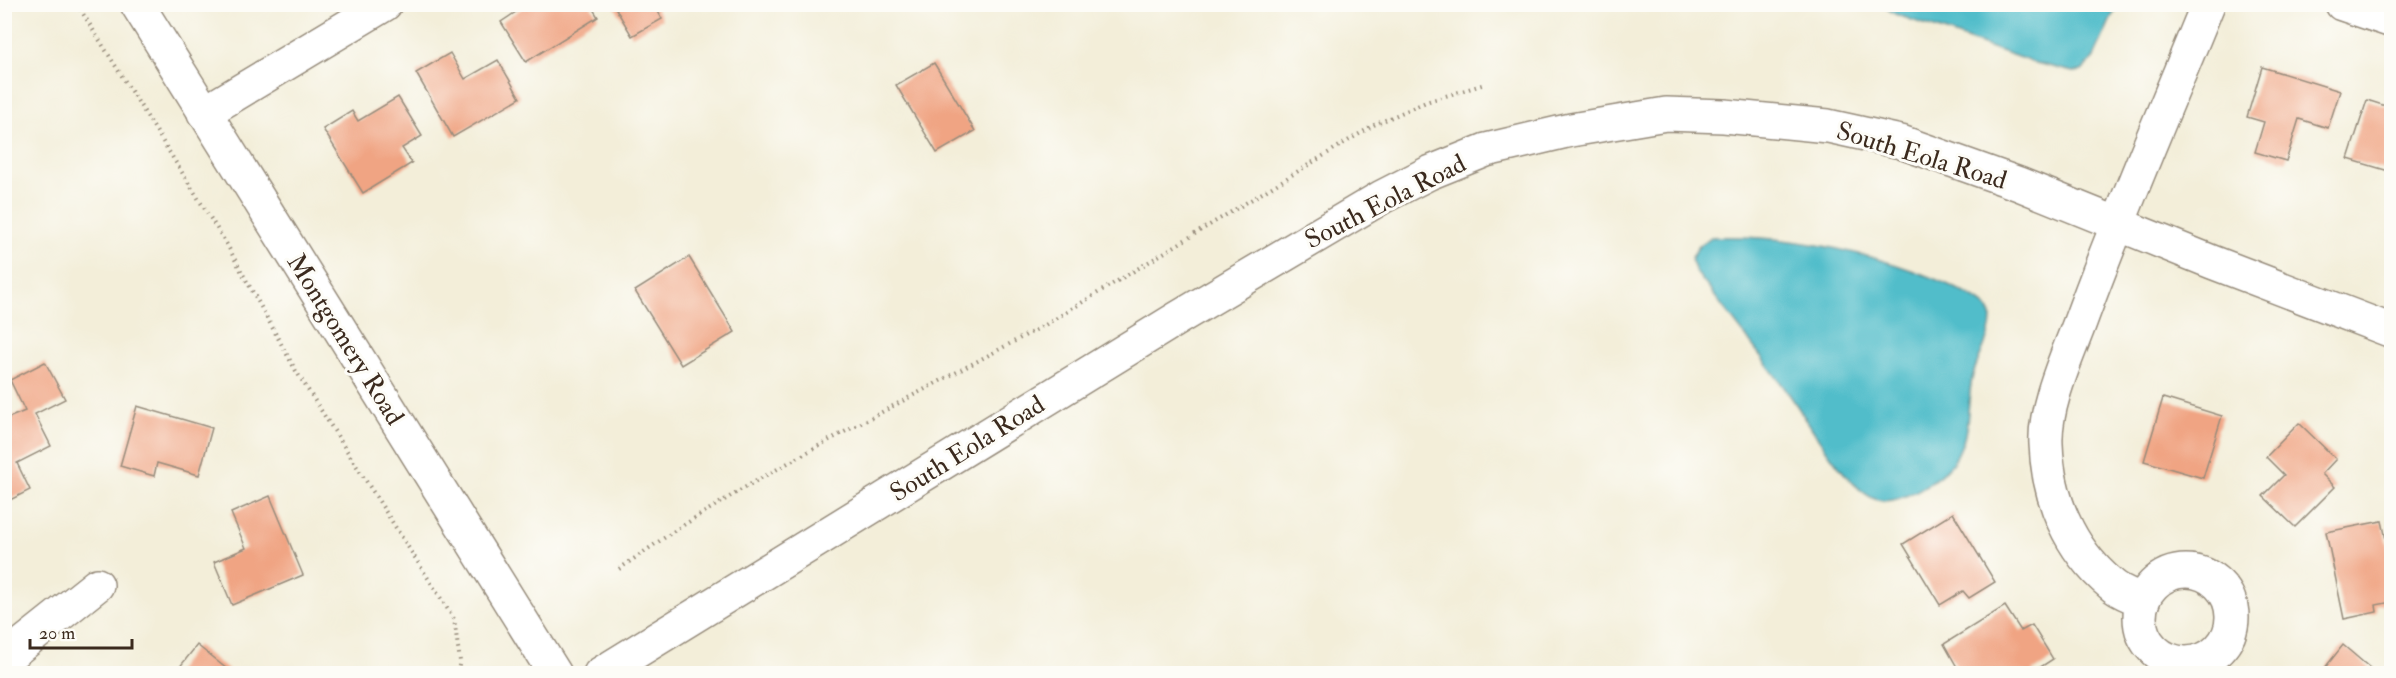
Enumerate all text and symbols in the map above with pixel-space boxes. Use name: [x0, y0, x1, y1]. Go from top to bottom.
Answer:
street label: South Eola Road: [1833, 115, 2011, 197]
street label: South Eola Road: [1300, 148, 1471, 256]
street label: Montgomery Road: [280, 248, 411, 431]
street label: South Eola Road: [884, 388, 1051, 509]
scale bar: [30, 612, 132, 650]
text: 20 m: [39, 622, 75, 645]

